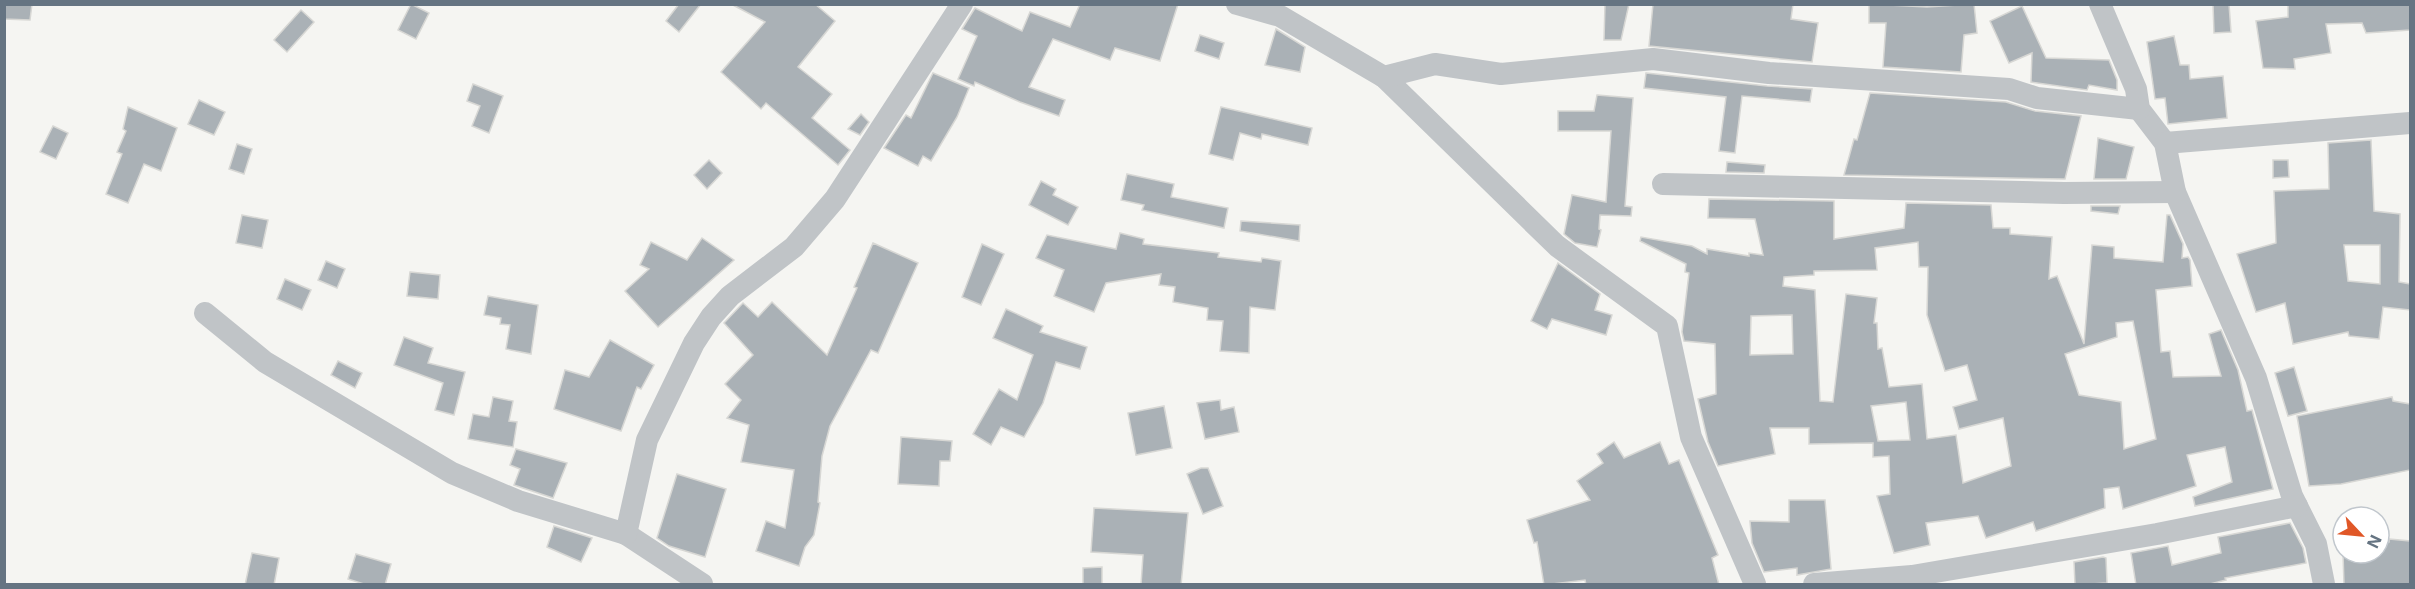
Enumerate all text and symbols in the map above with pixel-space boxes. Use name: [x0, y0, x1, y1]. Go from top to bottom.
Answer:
north arrow: [2331, 505, 2391, 565]
text: N: [2363, 532, 2386, 551]

